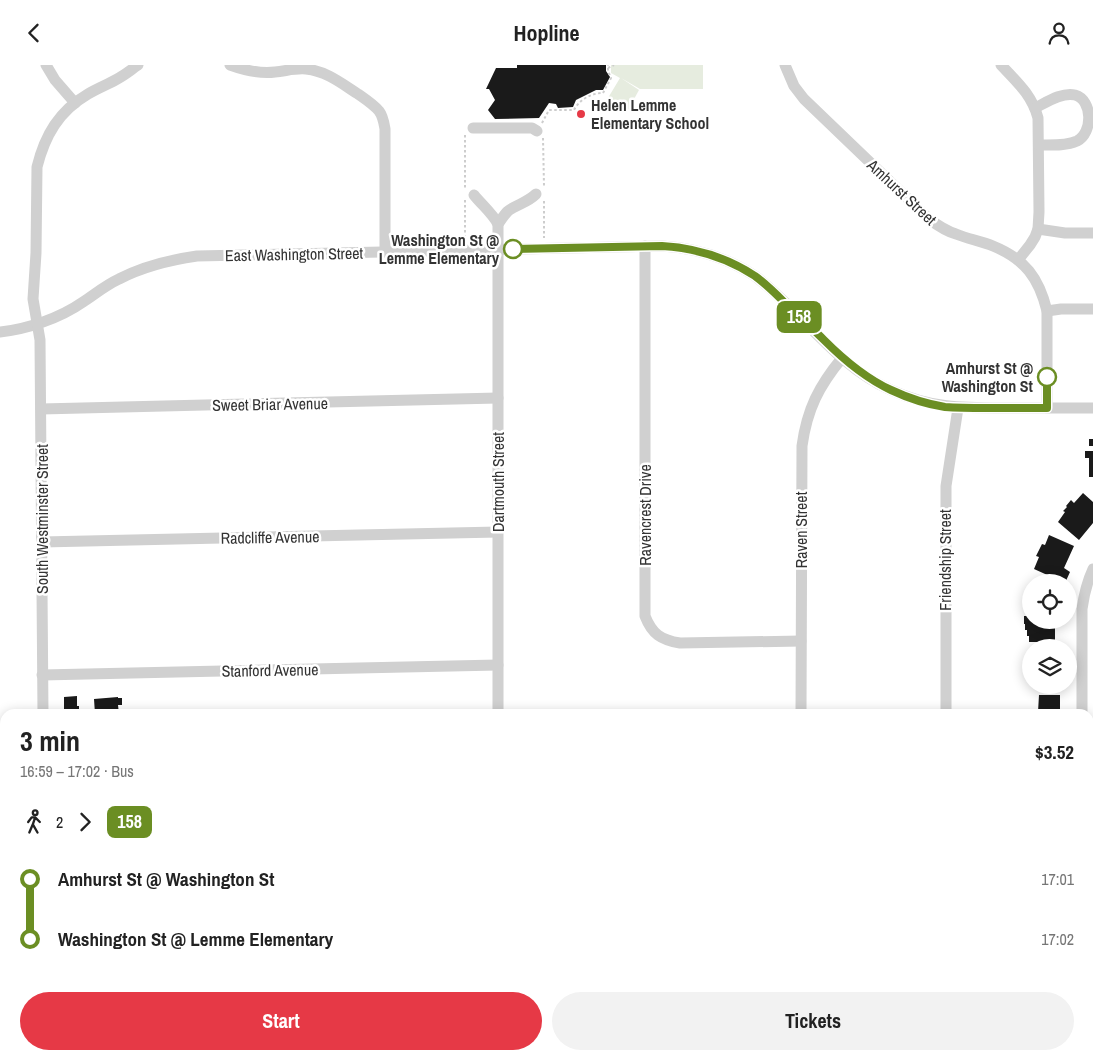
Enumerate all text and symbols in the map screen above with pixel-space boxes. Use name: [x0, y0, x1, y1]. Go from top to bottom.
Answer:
text: Hopline: [513, 18, 580, 48]
icon: back: [20, 19, 48, 47]
icon: person: [1045, 19, 1073, 47]
place label: Helen Lemme Elementary School: [591, 94, 709, 134]
marker: Helen Lemme Elementary School: [575, 108, 587, 120]
street label: Amhurst Street: [862, 153, 942, 230]
place label: Washington St @ Lemme Elementary: [379, 229, 500, 269]
marker: Washington St @ Lemme Elementary: [503, 239, 523, 259]
street label: East Washington Street: [225, 242, 364, 266]
line badge: 158: [770, 301, 828, 333]
text: 158: [787, 304, 811, 329]
place label: Amhurst St @ Washington St: [942, 357, 1034, 397]
marker: Amhurst St @ Washington St: [1037, 367, 1057, 387]
street label: Sweet Briar Avenue: [212, 392, 328, 416]
street label: Dartmouth Street: [487, 432, 509, 532]
street label: South Westminster Street: [31, 444, 53, 594]
street label: Ravencrest Drive: [634, 464, 656, 566]
street label: Raven Street: [790, 491, 812, 568]
street label: Friendship Street: [934, 509, 956, 611]
street label: Radcliffe Avenue: [220, 525, 320, 549]
map controls: [1022, 574, 1077, 694]
button: locate: [1022, 574, 1077, 629]
button: layers: [1022, 639, 1077, 694]
street label: Stanford Avenue: [221, 658, 319, 682]
text: 3 min: [20, 722, 80, 760]
text: $3.52: [1035, 739, 1074, 765]
text: 16:59 – 17:02 · Bus: [20, 760, 134, 782]
icon: walk: [20, 808, 48, 836]
icon: forward: [71, 808, 99, 836]
text: 158: [117, 809, 142, 834]
text: 2: [56, 811, 63, 833]
text: Amhurst St @ Washington St: [58, 866, 274, 892]
text: 17:01: [1041, 868, 1074, 890]
text: Washington St @ Lemme Elementary: [58, 926, 333, 952]
text: 17:02: [1041, 928, 1074, 950]
button: Start: [20, 992, 542, 1050]
button: Tickets: [552, 992, 1074, 1050]

